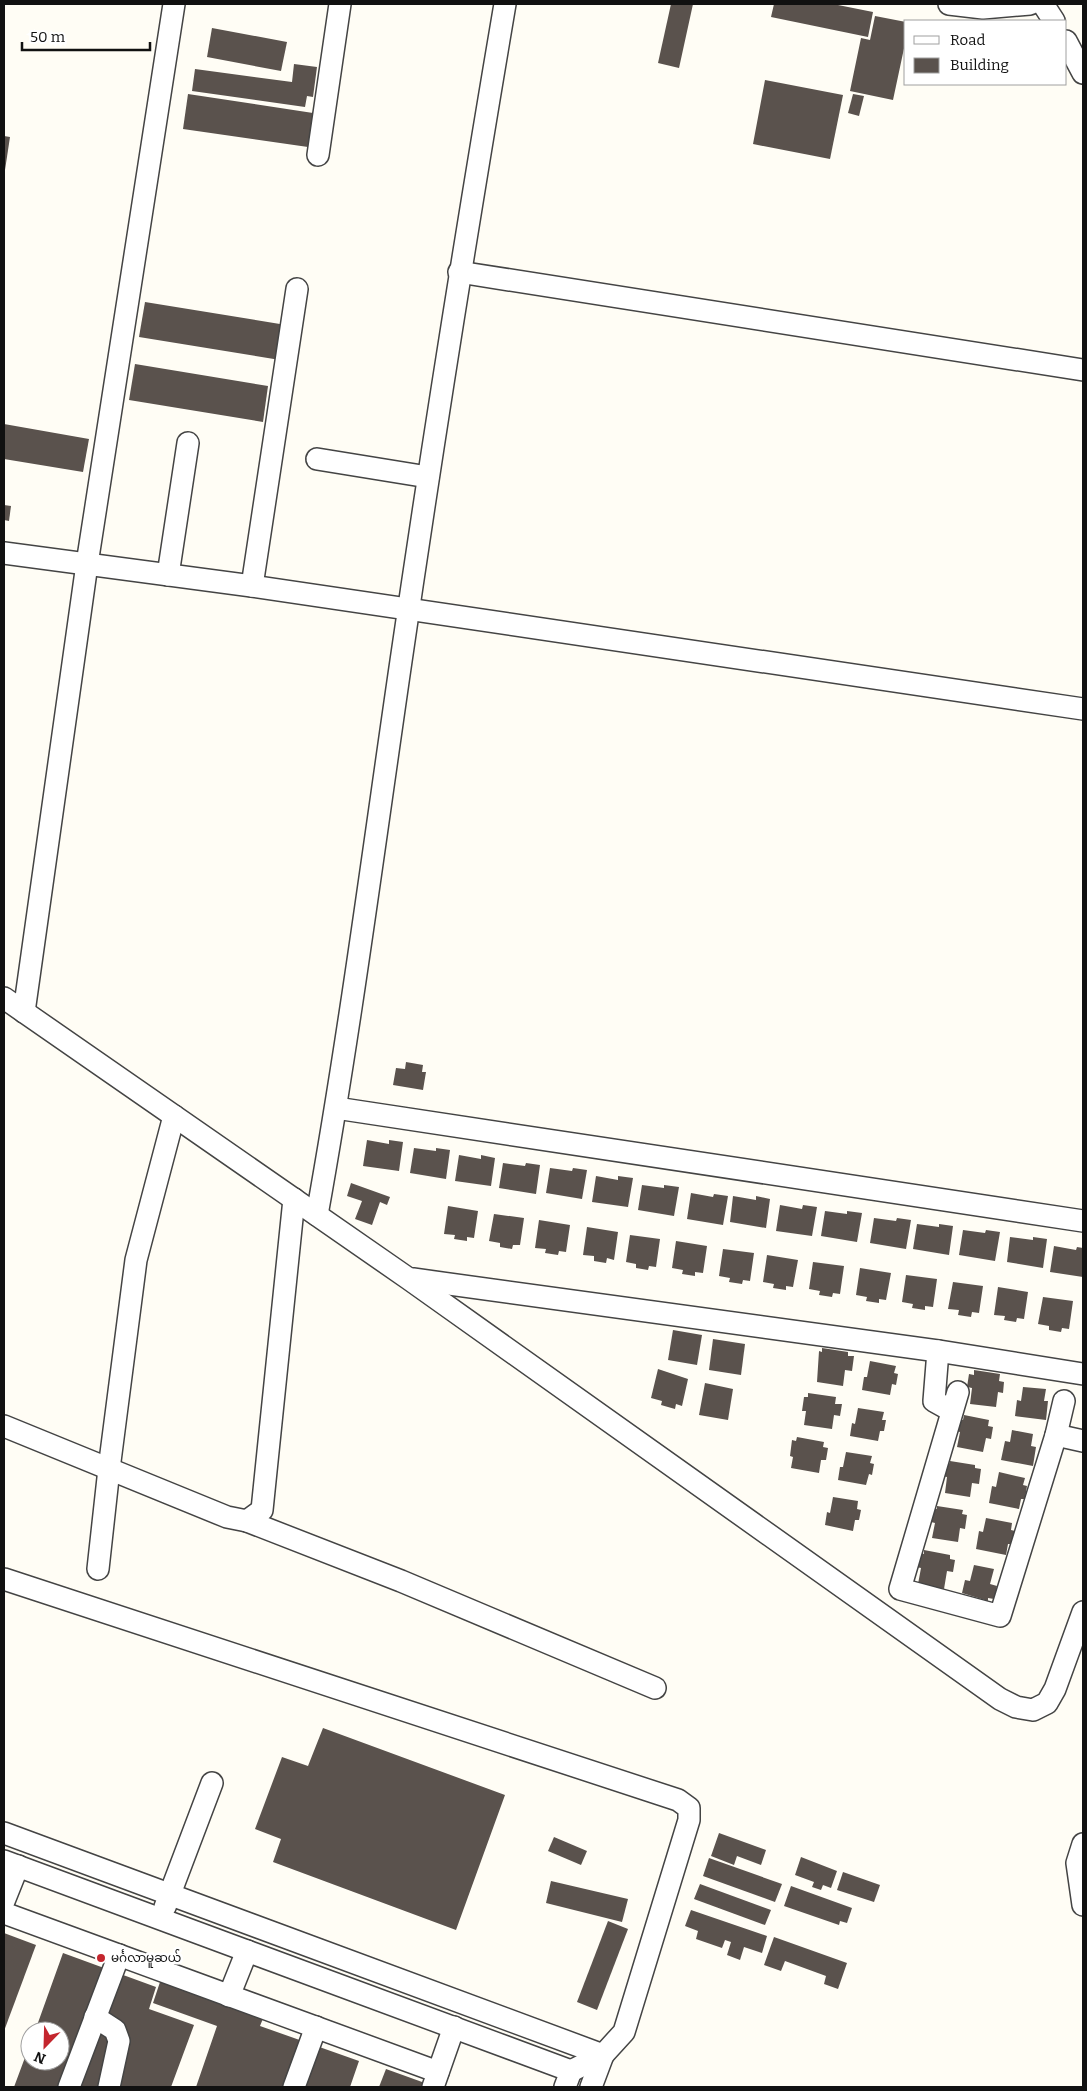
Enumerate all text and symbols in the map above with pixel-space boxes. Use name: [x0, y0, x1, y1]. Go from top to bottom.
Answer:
scale bar: [22, 20, 150, 52]
legend: [904, 20, 1067, 85]
text: 50 m: [30, 28, 66, 46]
text: Road: [950, 31, 985, 49]
text: Building: [950, 56, 1009, 74]
place label: မင်္ဂလာမူဆယ်: [111, 1949, 181, 1968]
marker: မင်္ဂလာမူဆယ်: [95, 1952, 107, 1964]
north arrow: [20, 2021, 70, 2071]
text: N: [32, 2047, 48, 2067]

